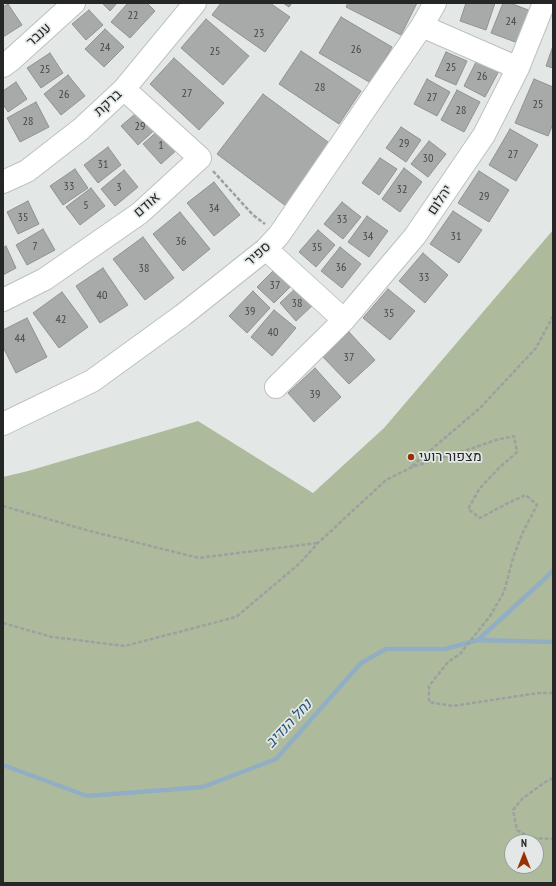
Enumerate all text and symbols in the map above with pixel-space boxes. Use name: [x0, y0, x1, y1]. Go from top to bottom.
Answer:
house number: 22: [128, 9, 138, 23]
house number: 24: [506, 15, 516, 29]
street label: ענבר: [23, 20, 55, 50]
house number: 23: [254, 27, 264, 41]
house number: 24: [100, 41, 110, 55]
house number: 26: [351, 43, 361, 57]
house number: 25: [210, 45, 220, 59]
house number: 25: [446, 61, 456, 75]
house number: 25: [40, 63, 50, 77]
house number: 26: [477, 70, 487, 84]
house number: 28: [315, 81, 325, 95]
street label: ברקת: [91, 86, 125, 120]
house number: 27: [182, 87, 192, 101]
house number: 26: [59, 88, 69, 102]
house number: 27: [427, 91, 437, 105]
house number: 25: [533, 98, 543, 112]
house number: 28: [456, 104, 466, 118]
house number: 28: [23, 115, 33, 129]
house number: 29: [135, 120, 145, 134]
house number: 29: [399, 137, 409, 151]
house number: 1: [158, 139, 164, 153]
house number: 27: [508, 148, 518, 162]
house number: 30: [423, 152, 433, 166]
house number: 31: [98, 158, 108, 172]
house number: 33: [64, 180, 74, 194]
house number: 3: [116, 181, 122, 195]
street label: יהלום: [424, 182, 456, 218]
house number: 32: [397, 183, 407, 197]
street label: אודם: [130, 189, 164, 221]
house number: 29: [479, 190, 489, 204]
house number: 5: [83, 199, 89, 213]
house number: 34: [209, 202, 219, 216]
house number: 35: [18, 211, 28, 225]
house number: 33: [337, 213, 347, 227]
house number: 34: [363, 230, 373, 244]
house number: 31: [451, 230, 461, 244]
house number: 36: [176, 235, 186, 249]
street label: ספיר: [242, 238, 274, 270]
house number: 7: [32, 240, 38, 254]
house number: 35: [312, 241, 322, 255]
house number: 36: [336, 261, 346, 275]
house number: 38: [139, 262, 149, 276]
house number: 33: [419, 271, 429, 285]
house number: 37: [270, 279, 280, 293]
house number: 40: [97, 289, 107, 303]
house number: 38: [292, 297, 302, 311]
house number: 39: [245, 305, 255, 319]
house number: 35: [384, 307, 394, 321]
house number: 42: [56, 313, 66, 327]
house number: 40: [268, 326, 278, 340]
house number: 44: [15, 332, 25, 346]
house number: 37: [344, 351, 354, 365]
house number: 39: [310, 388, 320, 402]
place label: מצפור רועי: [419, 449, 482, 465]
marker: מצפור רועי: [406, 452, 416, 462]
water label: נחל הנדיב: [262, 696, 316, 752]
north arrow: [504, 834, 544, 874]
text: N: [521, 836, 527, 850]

